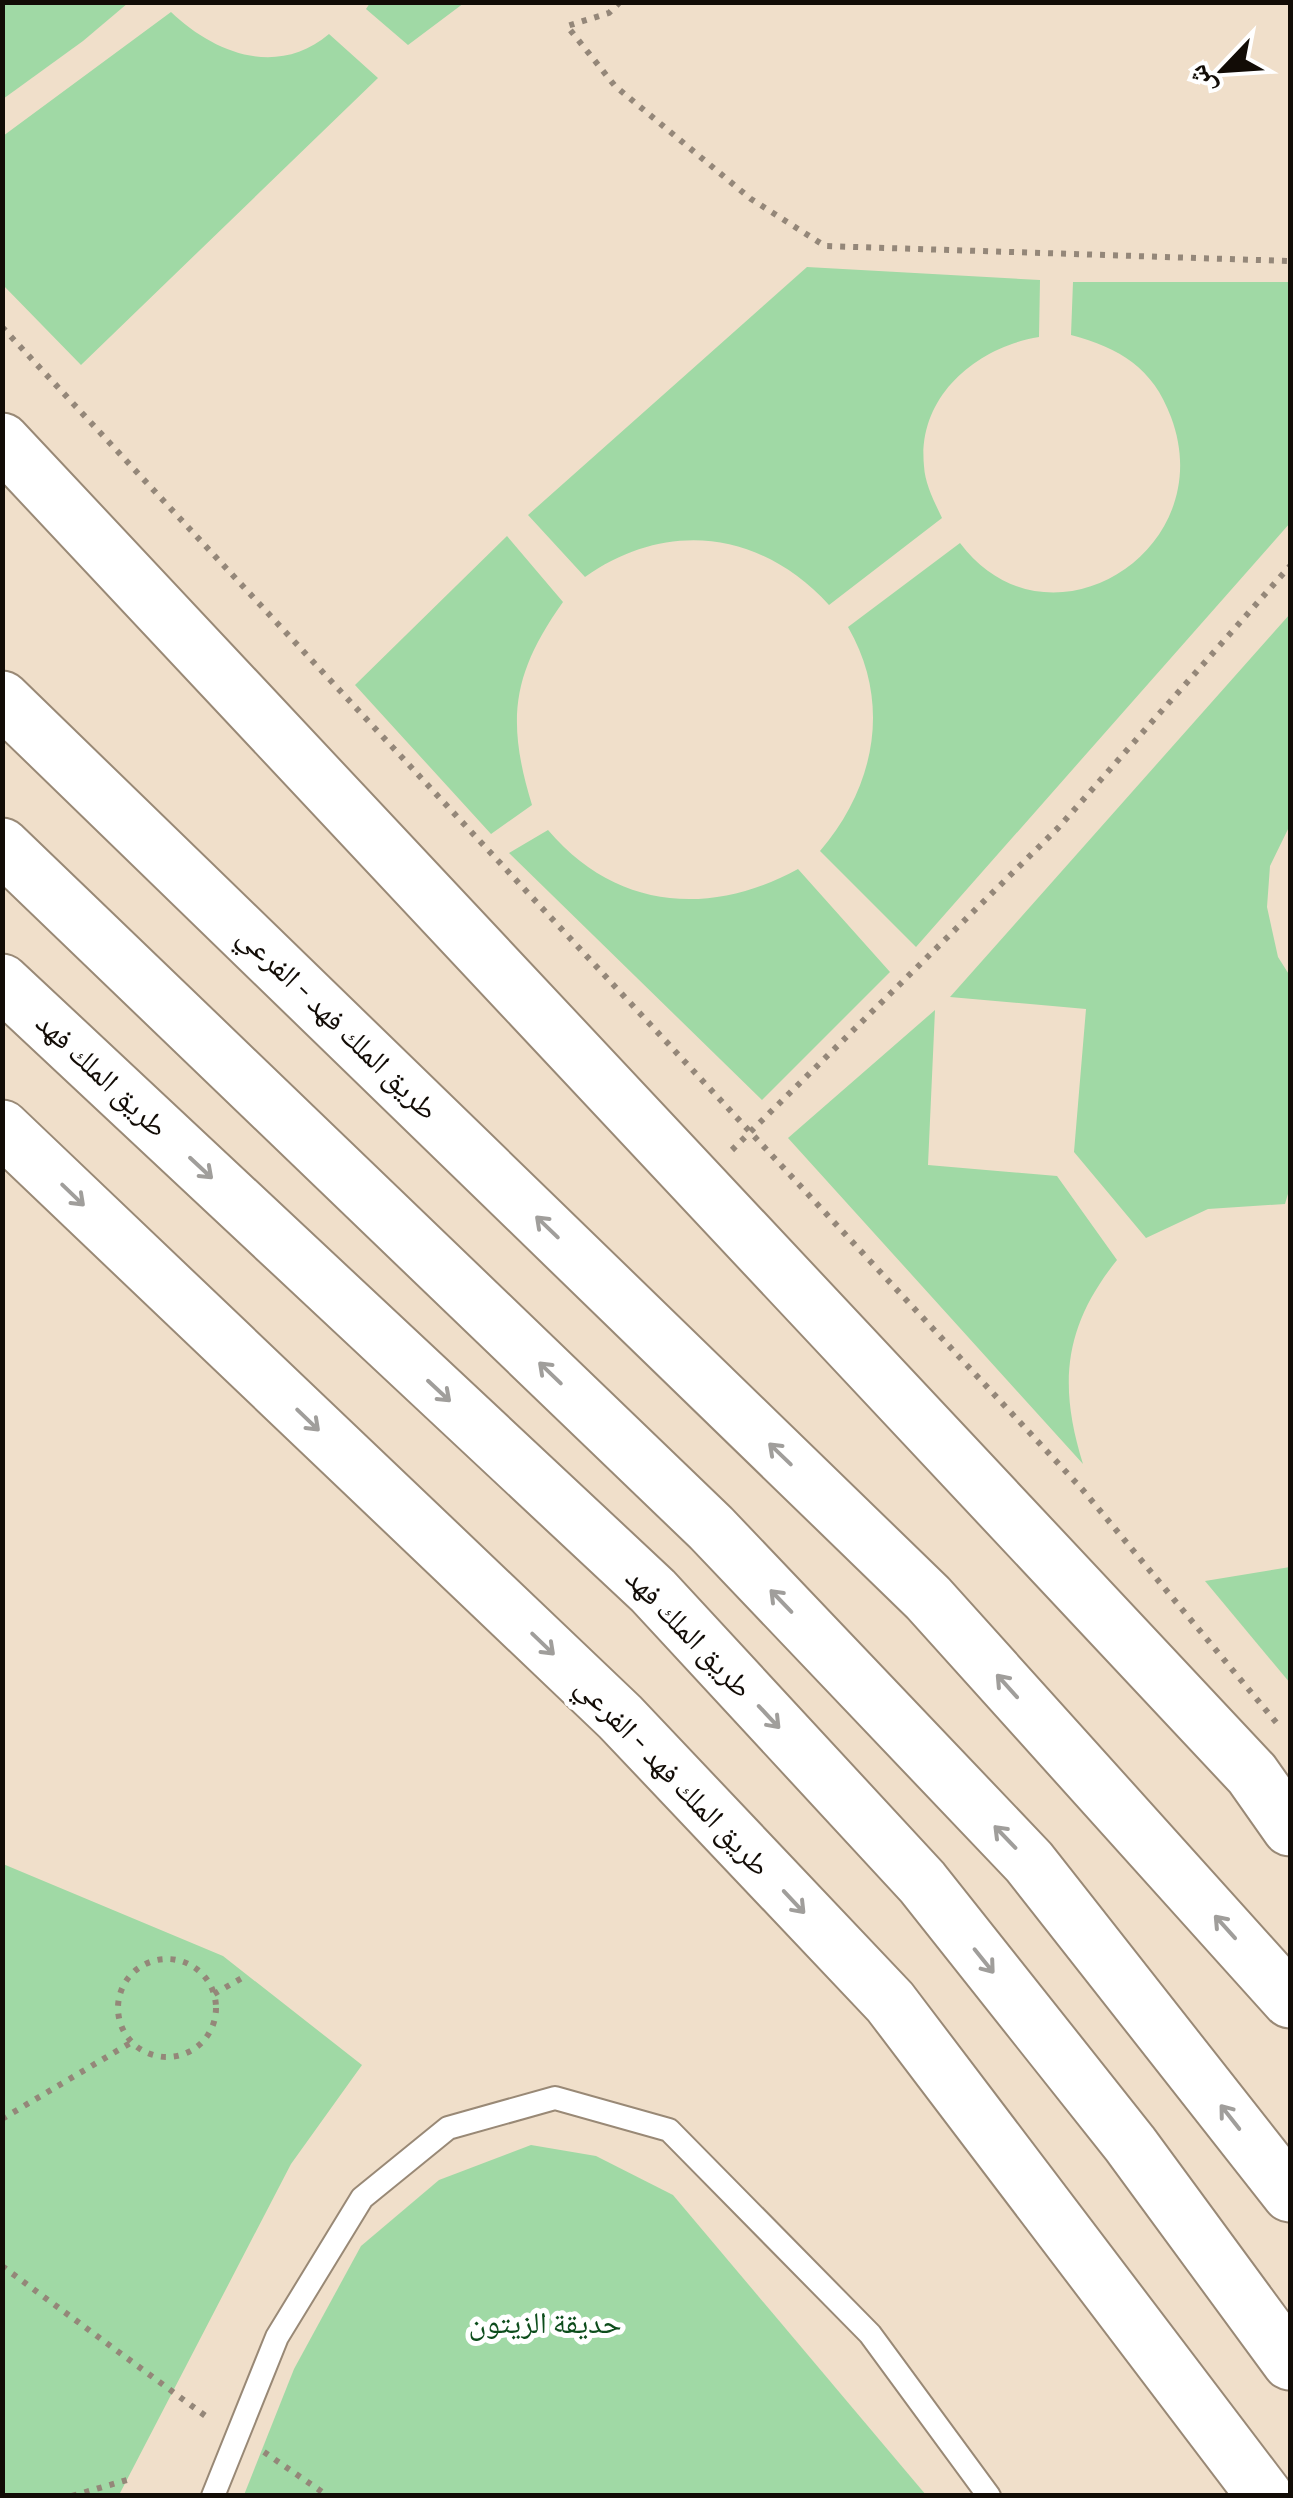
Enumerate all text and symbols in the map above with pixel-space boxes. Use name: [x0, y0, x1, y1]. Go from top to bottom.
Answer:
north arrow: [1173, 20, 1273, 120]
text: ش: [1176, 59, 1223, 102]
street label: طريق الملك فهد - الفرعي: [226, 915, 448, 1132]
street label: طريق الملك فهد: [28, 1002, 178, 1146]
one-way arrow: [189, 1156, 213, 1180]
one-way arrow: [60, 1183, 85, 1206]
one-way arrow: [536, 1215, 560, 1239]
one-way arrow: [539, 1361, 563, 1385]
one-way arrow: [426, 1379, 450, 1403]
one-way arrow: [296, 1407, 320, 1431]
one-way arrow: [769, 1442, 793, 1466]
street label: طريق الملك فهد: [617, 1558, 763, 1706]
one-way arrow: [770, 1589, 793, 1614]
one-way arrow: [531, 1632, 555, 1656]
street label: طريق الملك فهد - الفرعي: [564, 1666, 781, 1888]
one-way arrow: [996, 1674, 1019, 1699]
one-way arrow: [757, 1704, 780, 1729]
one-way arrow: [994, 1825, 1017, 1850]
one-way arrow: [782, 1889, 806, 1913]
one-way arrow: [1214, 1915, 1237, 1940]
one-way arrow: [973, 1947, 995, 1973]
one-way arrow: [1219, 2105, 1241, 2131]
park label: حديقة الزيتون: [468, 2301, 622, 2342]

